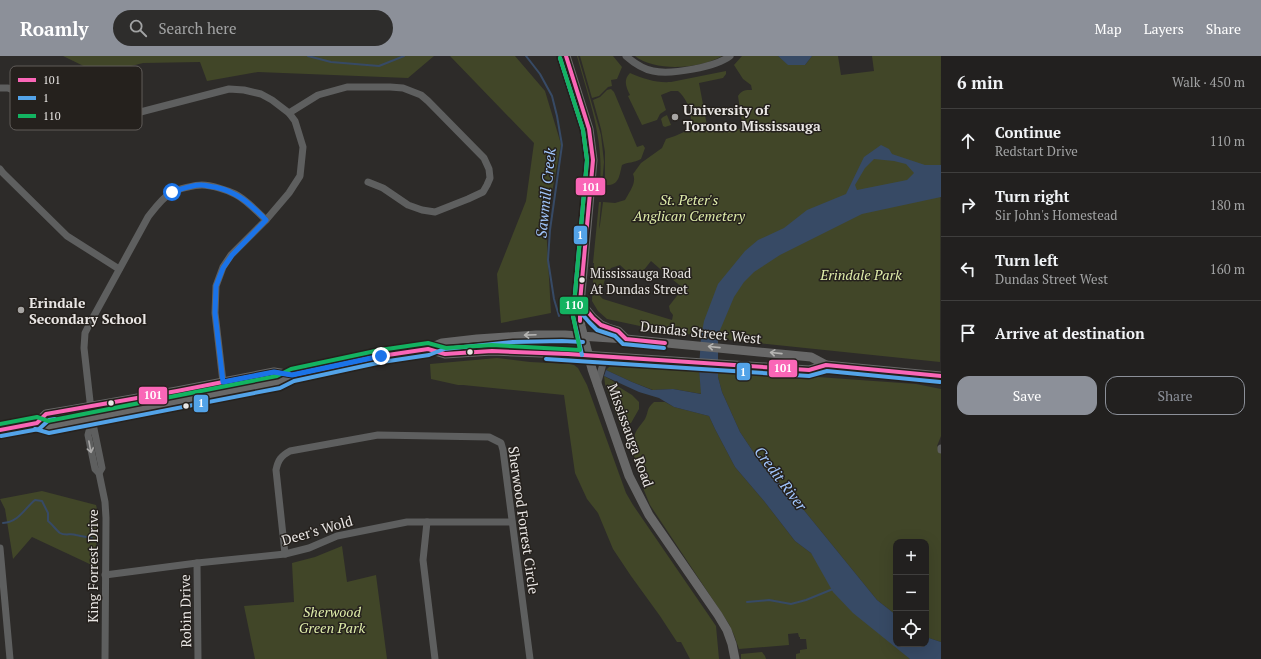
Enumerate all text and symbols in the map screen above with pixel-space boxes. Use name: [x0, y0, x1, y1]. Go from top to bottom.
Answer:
search box: [113, 10, 393, 46]
text: Roamly: [20, 16, 89, 41]
icon: search: [127, 17, 149, 39]
text: Search here: [159, 18, 237, 38]
text: Map: [1095, 19, 1122, 38]
text: Layers: [1144, 19, 1184, 38]
text: Share: [1206, 19, 1241, 38]
legend: [10, 66, 142, 130]
text: 6 min: [957, 71, 1004, 94]
text: 101: [43, 73, 61, 87]
text: Walk · 450 m: [1172, 73, 1245, 91]
text: 1: [43, 91, 49, 105]
place label: University of Toronto Mississauga: [683, 100, 821, 135]
text: 110: [43, 109, 61, 123]
marker: University of Toronto Mississauga: [670, 112, 680, 122]
text: Continue: [995, 122, 1061, 142]
icon: ahead: [957, 130, 979, 152]
text: 110 m: [1210, 132, 1245, 150]
text: Redstart Drive: [995, 142, 1078, 160]
water label: Sawmill Creek: [530, 146, 560, 239]
line badge: 101: [575, 177, 606, 196]
text: 101: [582, 180, 600, 194]
route start: [163, 183, 181, 201]
text: Turn right: [995, 186, 1070, 206]
park label: St. Peter's Anglican Cemetery: [632, 190, 745, 225]
icon: right: [957, 194, 979, 216]
text: 180 m: [1210, 196, 1245, 214]
text: Sir John's Homestead: [995, 206, 1118, 224]
line badge: 1: [573, 225, 588, 245]
text: 1: [577, 228, 583, 242]
text: Turn left: [995, 250, 1059, 270]
icon: left: [957, 258, 979, 280]
text: 160 m: [1210, 260, 1245, 278]
place label: Mississauga Road At Dundas Street: [590, 264, 691, 298]
park label: Erindale Park: [819, 265, 902, 284]
text: Dundas Street West: [995, 270, 1108, 288]
marker: Mississauga Road At Dundas Street: [577, 275, 587, 285]
place label: Erindale Secondary School: [29, 293, 147, 328]
line badge: 110: [559, 296, 589, 315]
text: 110: [565, 298, 583, 312]
marker: Erindale Secondary School: [16, 305, 26, 315]
street label: Dundas Street West: [639, 316, 763, 348]
icon: arrive: [957, 322, 979, 344]
text: Arrive at destination: [995, 323, 1145, 343]
one-way arrow: [524, 331, 537, 339]
one-way arrow: [708, 344, 721, 351]
route end: [372, 347, 390, 365]
unlabelled marker: [465, 347, 475, 357]
one-way arrow: [770, 350, 783, 357]
line badge: 101: [768, 359, 798, 378]
text: 101: [774, 361, 792, 375]
line badge: 1: [736, 362, 751, 381]
text: 1: [740, 365, 746, 379]
button: Save: [957, 376, 1097, 415]
button: Share: [1105, 376, 1245, 415]
street label: Mississauga Road: [603, 381, 659, 490]
line badge: 101: [138, 386, 168, 405]
text: 101: [144, 388, 162, 402]
line badge: 1: [193, 394, 209, 413]
text: 1: [198, 396, 204, 410]
unlabelled marker: [106, 398, 116, 408]
unlabelled marker: [181, 401, 191, 411]
one-way arrow: [87, 440, 95, 453]
water label: Credit River: [750, 442, 812, 515]
street label: Sherwood Forrest Circle: [504, 445, 544, 595]
street label: King Forrest Drive: [83, 509, 102, 623]
street label: Deer's Wold: [279, 511, 355, 549]
map controls: [893, 539, 929, 647]
button: +: [893, 539, 929, 575]
street label: Robin Drive: [175, 574, 195, 648]
button: −: [893, 575, 929, 611]
park label: Sherwood Green Park: [299, 602, 365, 637]
button: locate: [893, 611, 929, 647]

